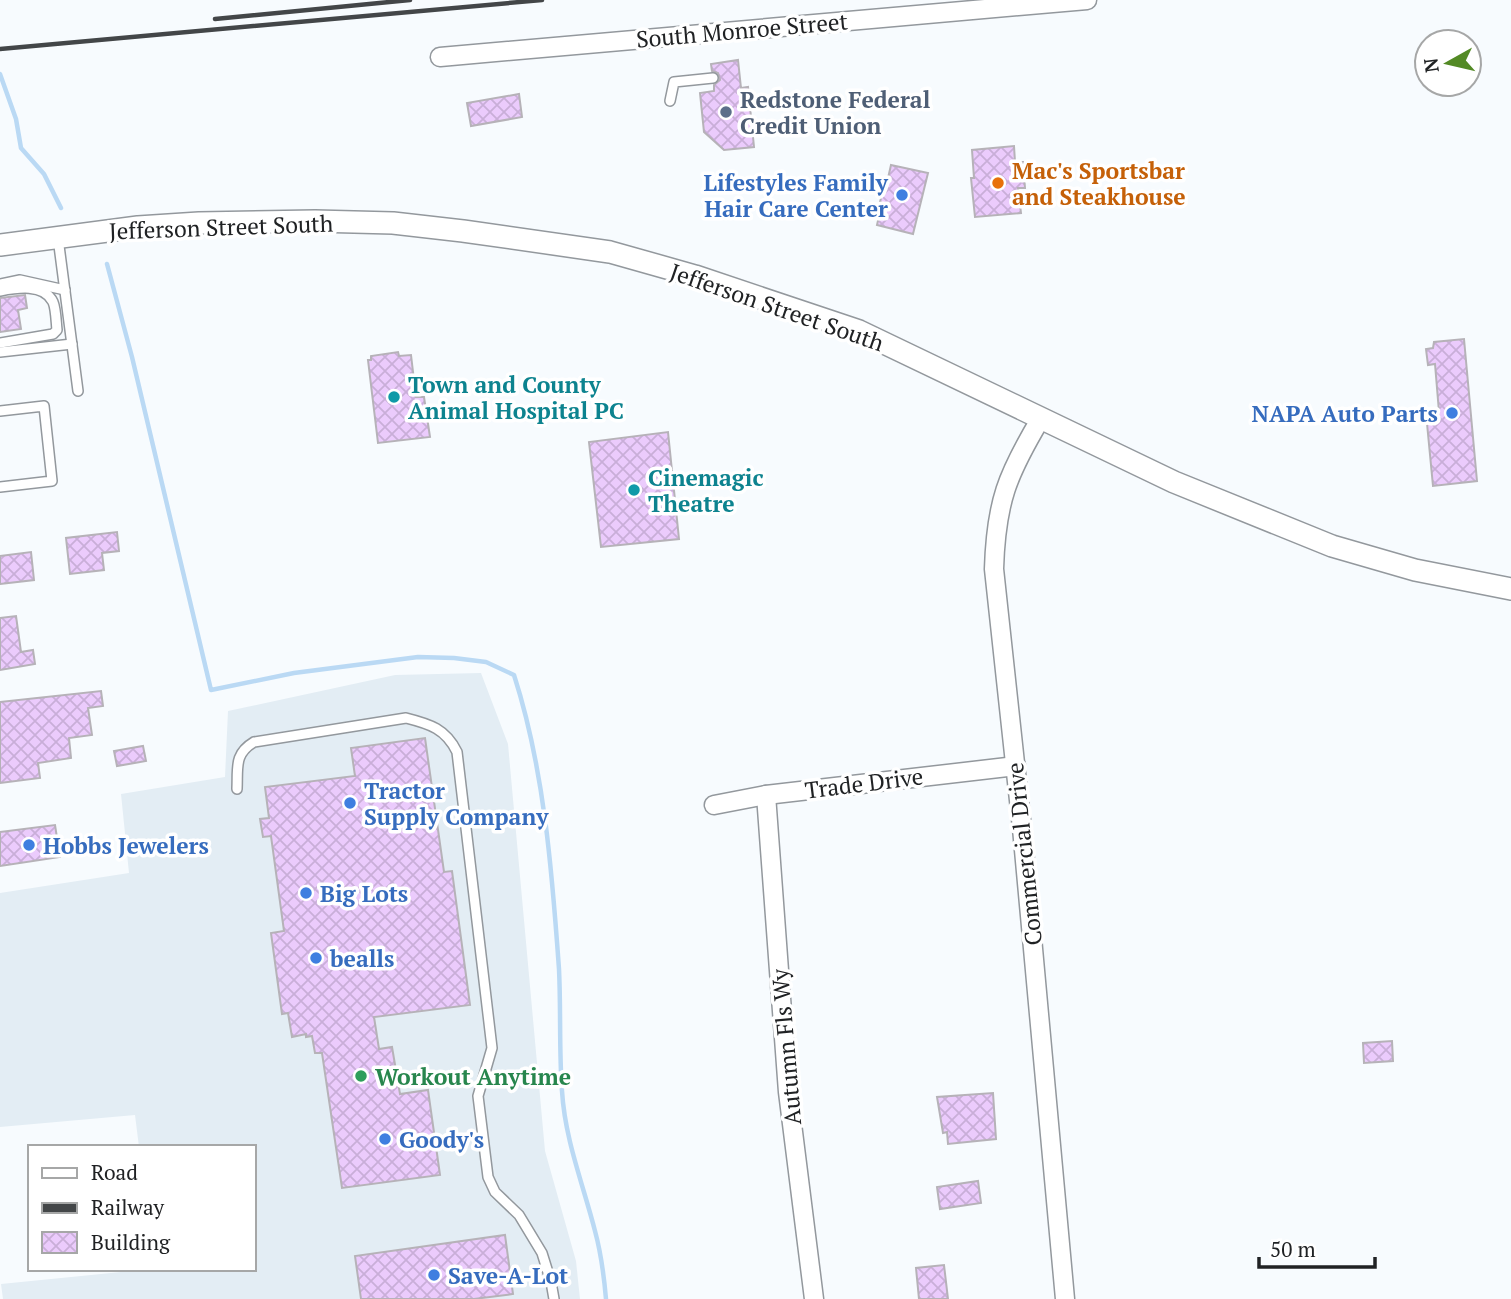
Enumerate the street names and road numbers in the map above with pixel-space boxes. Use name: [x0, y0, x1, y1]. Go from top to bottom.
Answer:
street label: South Monroe Street: [635, 5, 850, 55]
street label: Jefferson Street South: [108, 208, 334, 246]
street label: Jefferson Street South: [666, 256, 889, 358]
street label: Trade Drive: [803, 760, 925, 806]
street label: Commercial Drive: [999, 761, 1049, 947]
street label: Autumn Fls Wy: [764, 967, 808, 1126]

